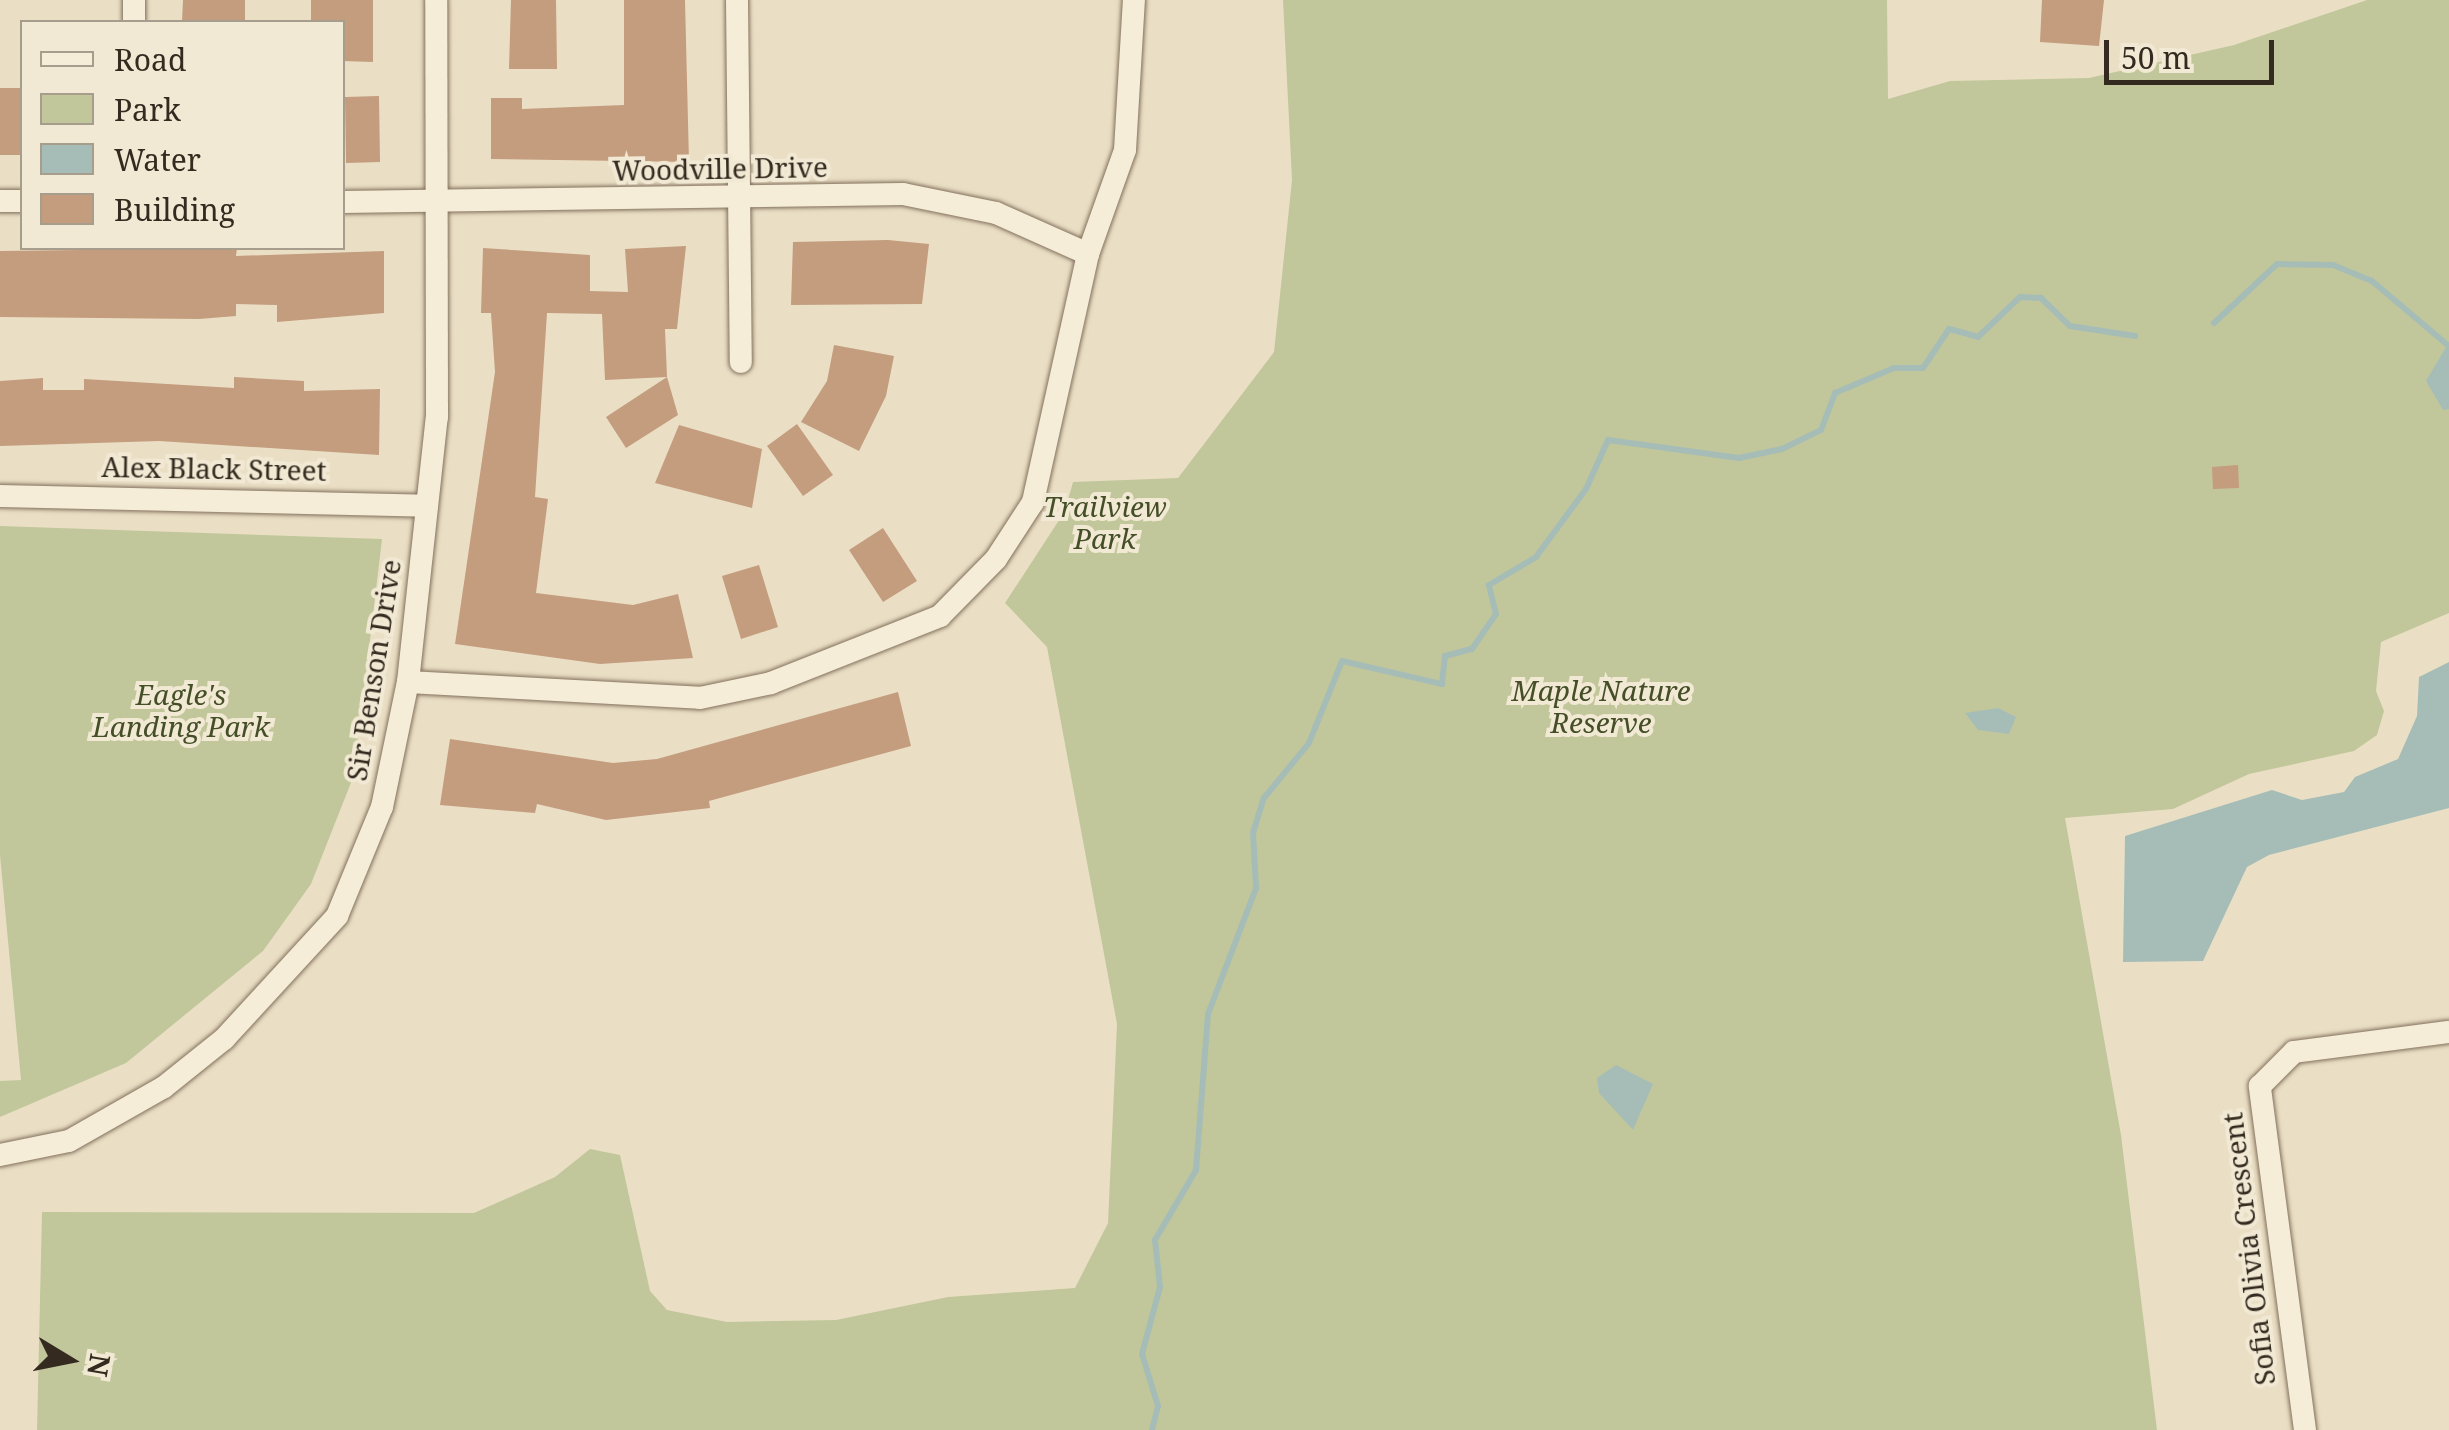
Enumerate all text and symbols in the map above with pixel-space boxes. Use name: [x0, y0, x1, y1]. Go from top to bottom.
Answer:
legend: [20, 20, 345, 250]
scale bar: [2109, 20, 2279, 82]
text: 50 m: [2121, 37, 2191, 78]
text: Road: [114, 39, 186, 80]
text: Park: [114, 89, 181, 130]
text: Water: [114, 139, 201, 180]
street label: Woodville Drive: [612, 149, 828, 187]
text: Building: [114, 189, 235, 230]
street label: Alex Black Street: [101, 449, 327, 487]
park label: Trailview Park: [1043, 489, 1167, 555]
street label: Sir Benson Drive: [339, 557, 407, 783]
park label: Maple Nature Reserve: [1511, 673, 1691, 739]
park label: Eagle's Landing Park: [92, 677, 270, 743]
street label: Sofia Olivia Crescent: [2215, 1111, 2281, 1387]
north arrow: [20, 1310, 120, 1410]
text: N: [79, 1351, 120, 1379]

